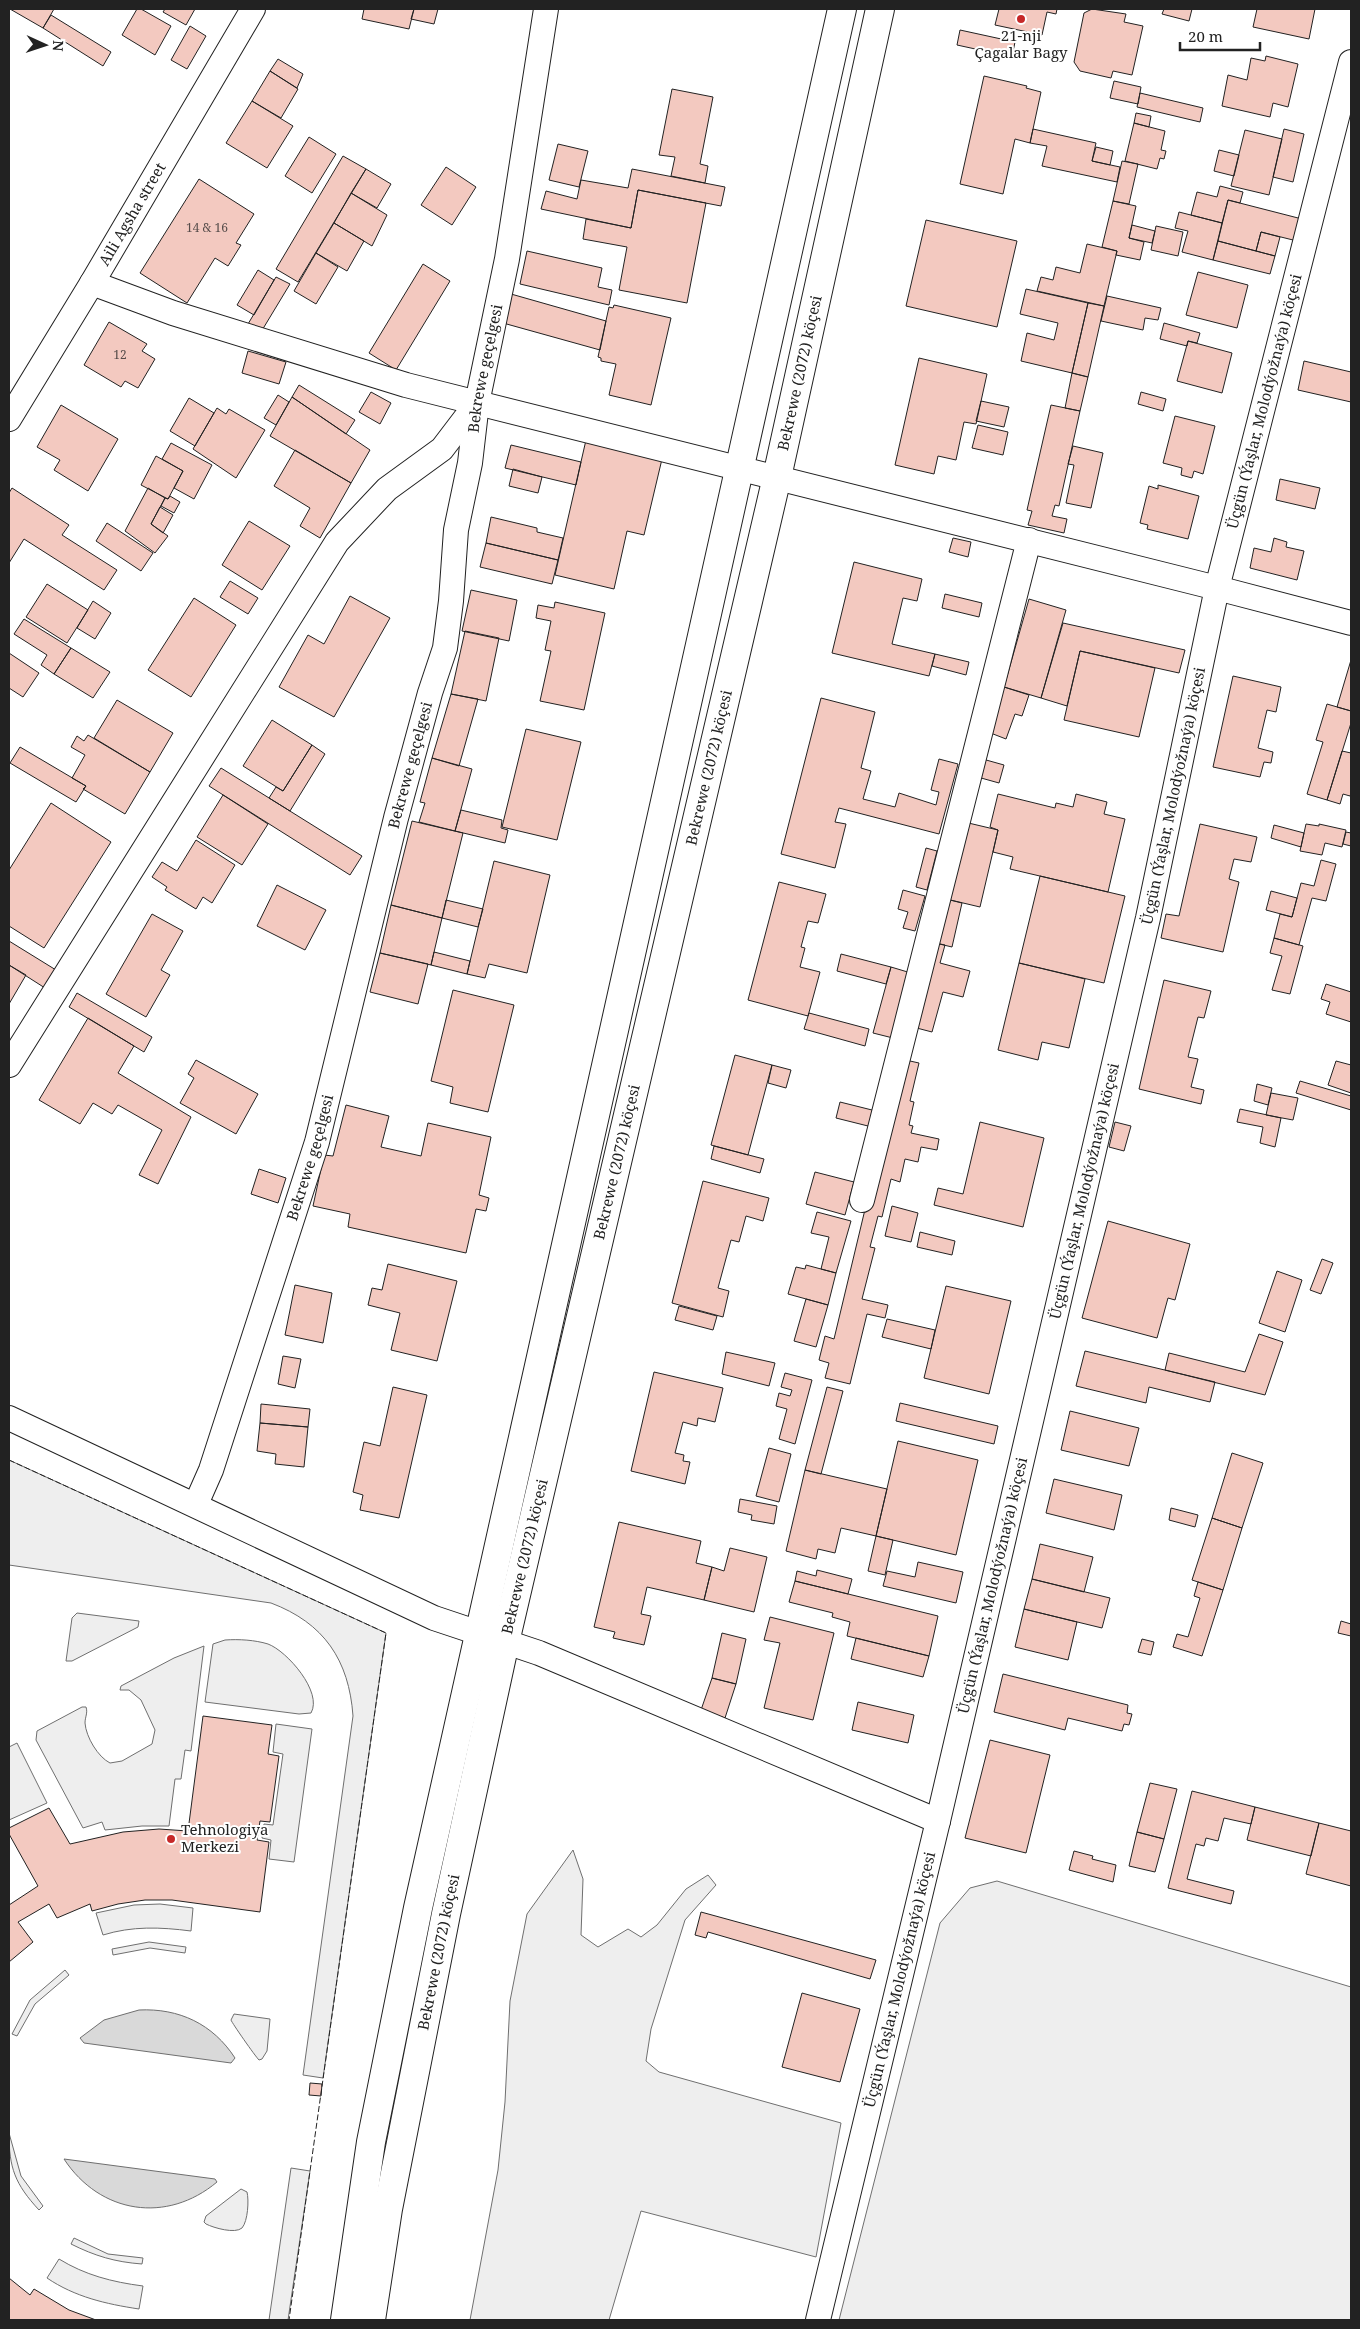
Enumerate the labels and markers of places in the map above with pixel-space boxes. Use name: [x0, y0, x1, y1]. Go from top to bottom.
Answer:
marker: 21-nji Çagalar Bagy: [1015, 13, 1027, 25]
place label: 21-nji Çagalar Bagy: [974, 25, 1068, 62]
place label: Tehnologiya Merkezi: [181, 1819, 268, 1856]
marker: Tehnologiya Merkezi: [165, 1833, 177, 1845]

